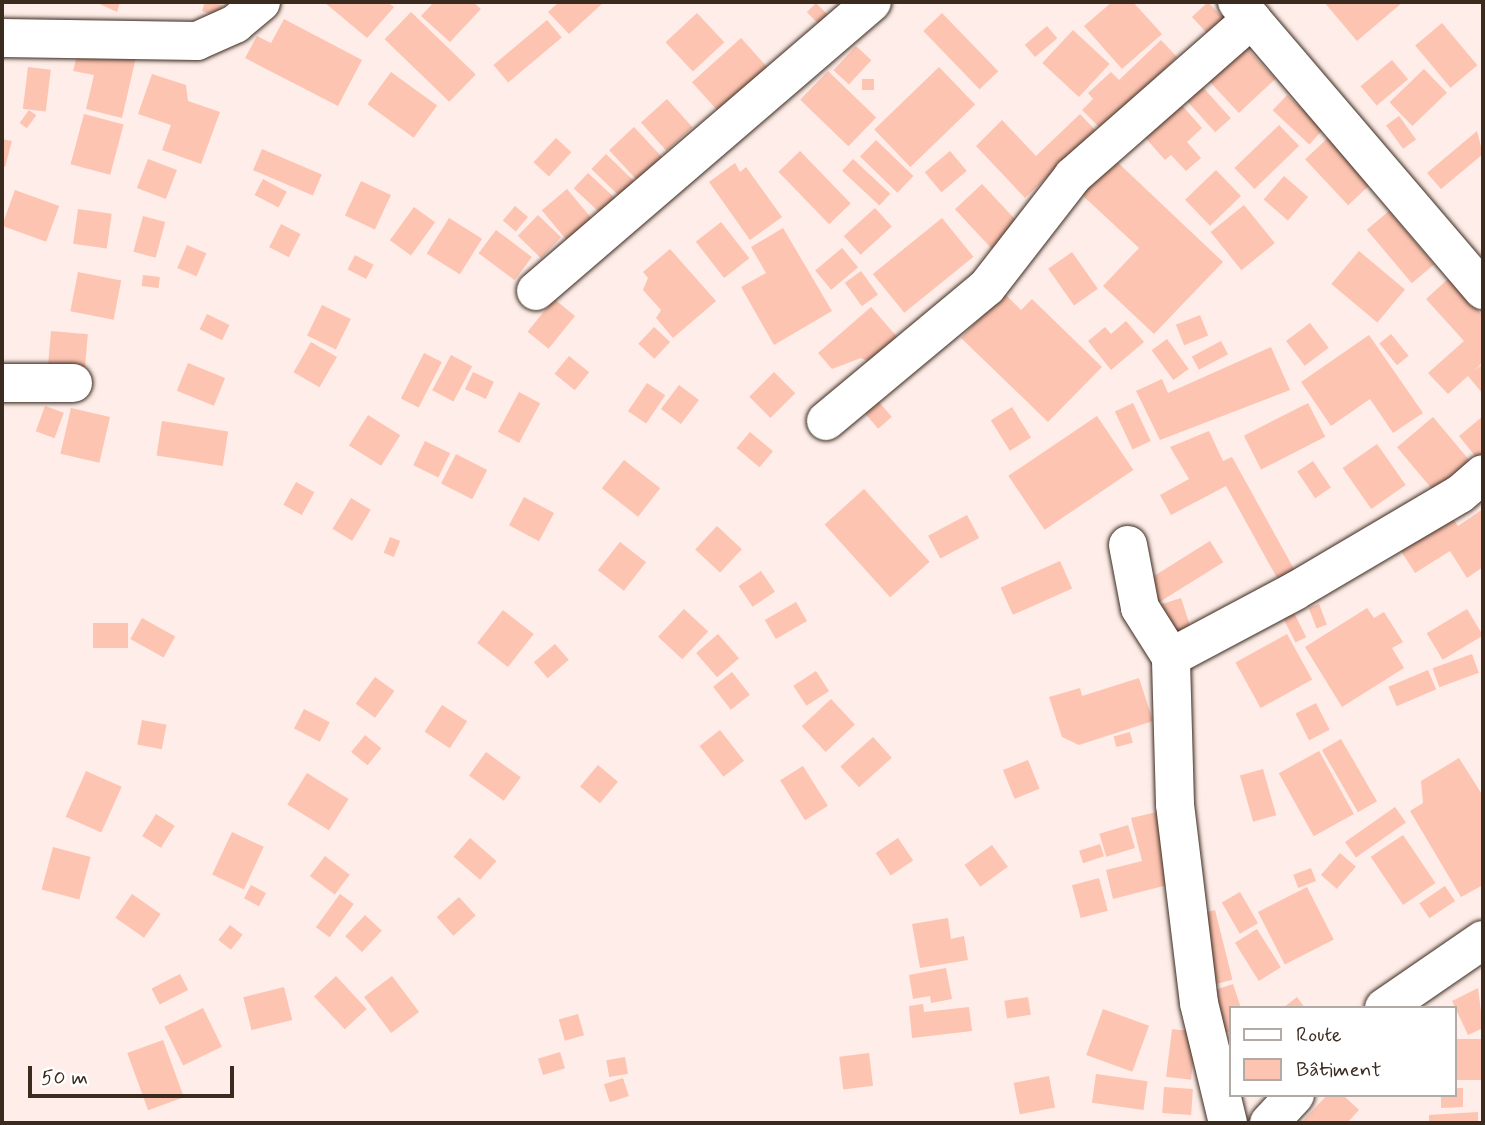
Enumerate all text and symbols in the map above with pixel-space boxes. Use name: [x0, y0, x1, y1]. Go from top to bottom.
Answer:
legend: [1230, 1006, 1457, 1097]
text: Route: [1296, 1021, 1342, 1049]
scale bar: [32, 1052, 238, 1096]
text: Bâtiment: [1296, 1056, 1381, 1084]
text: 50 m: [41, 1064, 88, 1092]

